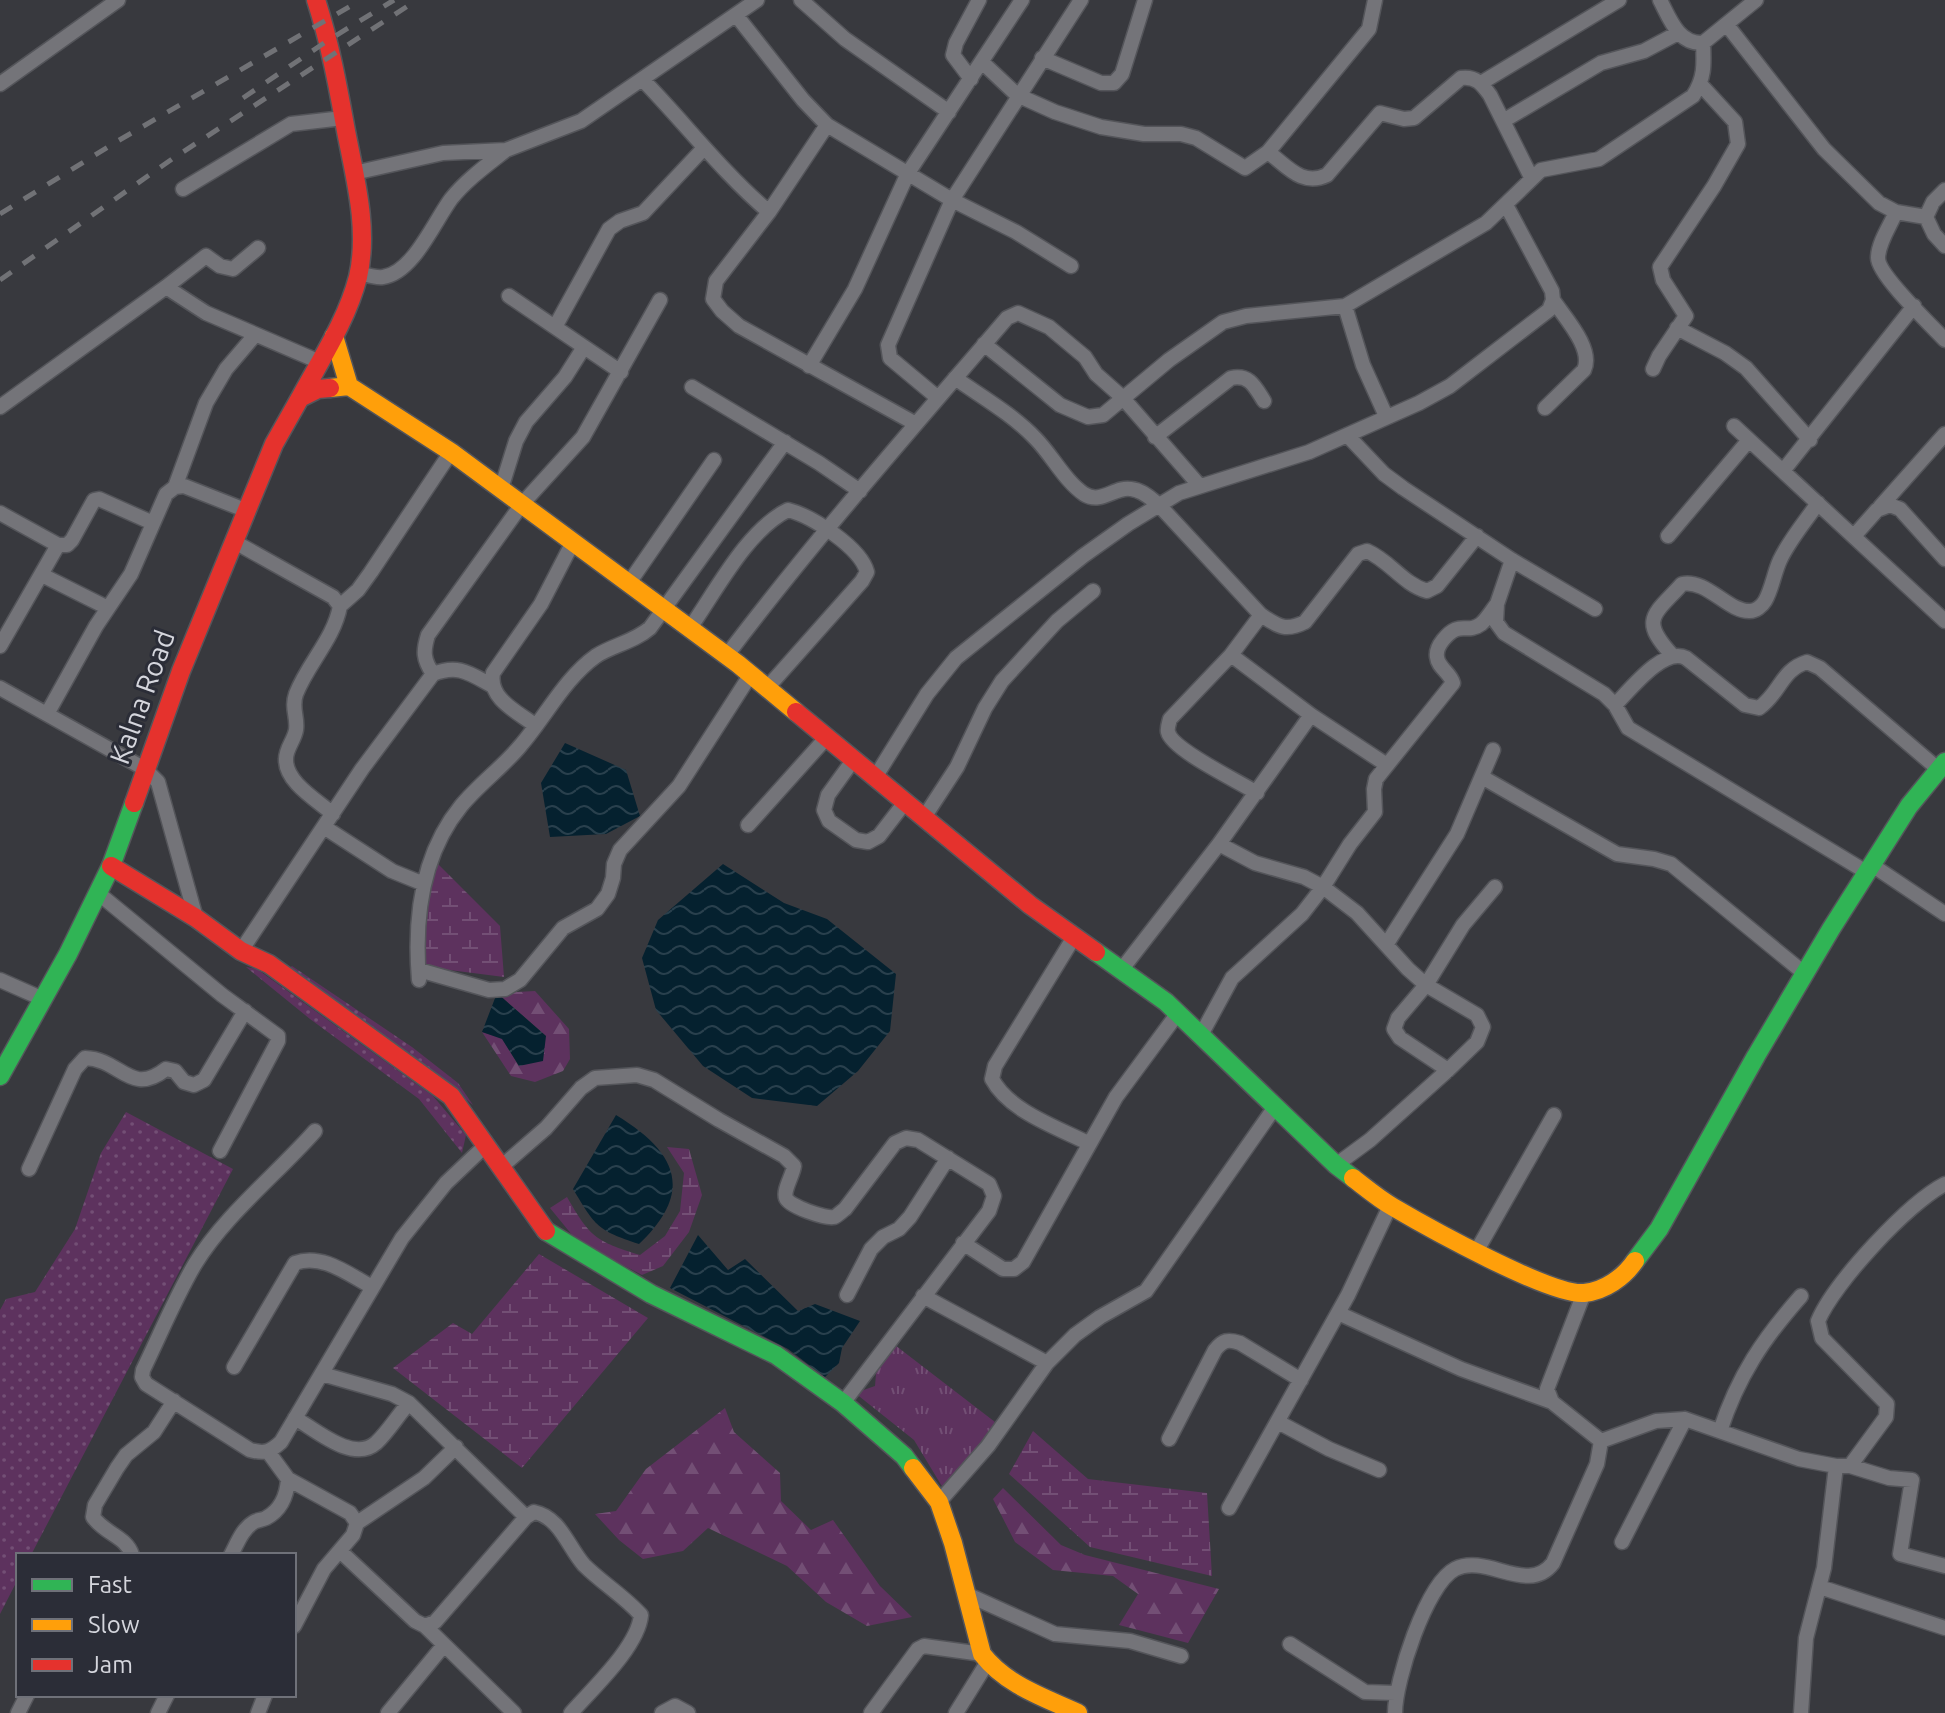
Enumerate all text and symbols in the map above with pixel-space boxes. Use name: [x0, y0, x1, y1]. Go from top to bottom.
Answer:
street label: Kalna Road: [103, 626, 180, 768]
legend: [16, 1553, 296, 1697]
text: Fast: [88, 1571, 132, 1598]
text: Slow: [88, 1611, 140, 1638]
text: Jam: [88, 1651, 133, 1678]

